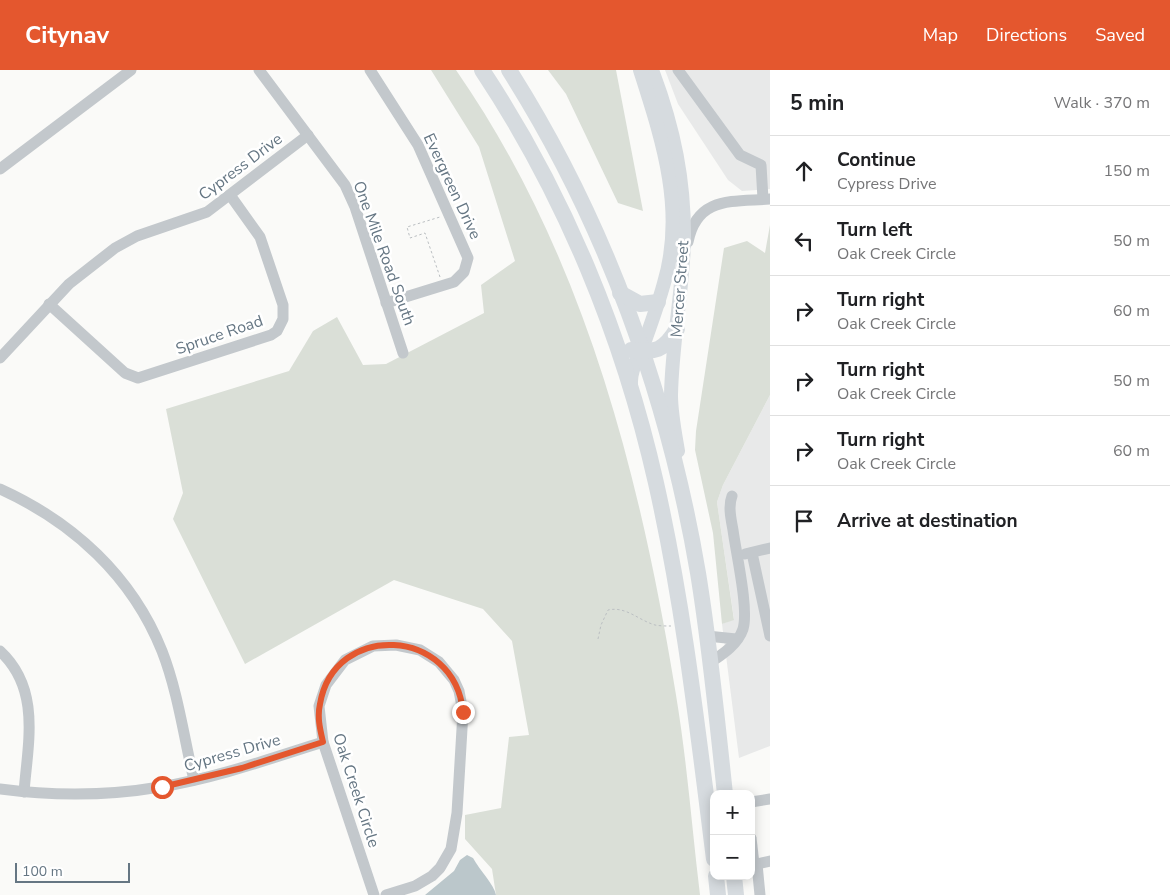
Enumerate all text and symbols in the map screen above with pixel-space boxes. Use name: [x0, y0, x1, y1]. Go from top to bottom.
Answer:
text: Citynav: [25, 19, 109, 51]
text: Map: [923, 23, 958, 47]
text: Directions: [986, 23, 1067, 47]
text: Saved: [1095, 23, 1145, 47]
text: 5 min: [790, 89, 844, 117]
text: Walk · 370 m: [1054, 92, 1150, 114]
street label: Cypress Drive: [194, 128, 287, 206]
street label: Evergreen Drive: [418, 130, 486, 243]
text: Continue: [837, 147, 916, 173]
icon: ahead: [790, 157, 818, 185]
text: 150 m: [1103, 160, 1150, 182]
text: Cypress Drive: [837, 173, 937, 195]
street label: One Mile Road South: [348, 178, 420, 329]
text: Turn left: [837, 217, 912, 243]
icon: left: [790, 227, 818, 255]
text: 50 m: [1113, 230, 1150, 252]
street label: Mercer Street: [666, 239, 694, 338]
text: Oak Creek Circle: [837, 243, 956, 265]
text: Turn right: [837, 287, 924, 313]
icon: right: [790, 297, 818, 325]
text: 60 m: [1113, 300, 1150, 322]
street label: Spruce Road: [173, 310, 266, 360]
text: Oak Creek Circle: [837, 313, 956, 335]
text: Turn right: [837, 357, 924, 383]
icon: right: [790, 367, 818, 395]
text: 50 m: [1113, 370, 1150, 392]
text: Oak Creek Circle: [837, 383, 956, 405]
text: Turn right: [837, 427, 924, 453]
icon: right: [790, 437, 818, 465]
text: 60 m: [1113, 440, 1150, 462]
text: Oak Creek Circle: [837, 453, 956, 475]
icon: arrive: [790, 507, 818, 535]
text: Arrive at destination: [837, 508, 1018, 534]
route end: [452, 701, 475, 724]
street label: Cypress Drive: [181, 729, 283, 777]
street label: Oak Creek Circle: [327, 730, 385, 850]
route start: [151, 776, 174, 799]
map controls: [710, 790, 755, 880]
button: +: [710, 790, 755, 835]
button: −: [710, 835, 755, 880]
scale bar: [15, 860, 130, 883]
text: 100 m: [22, 862, 63, 881]

